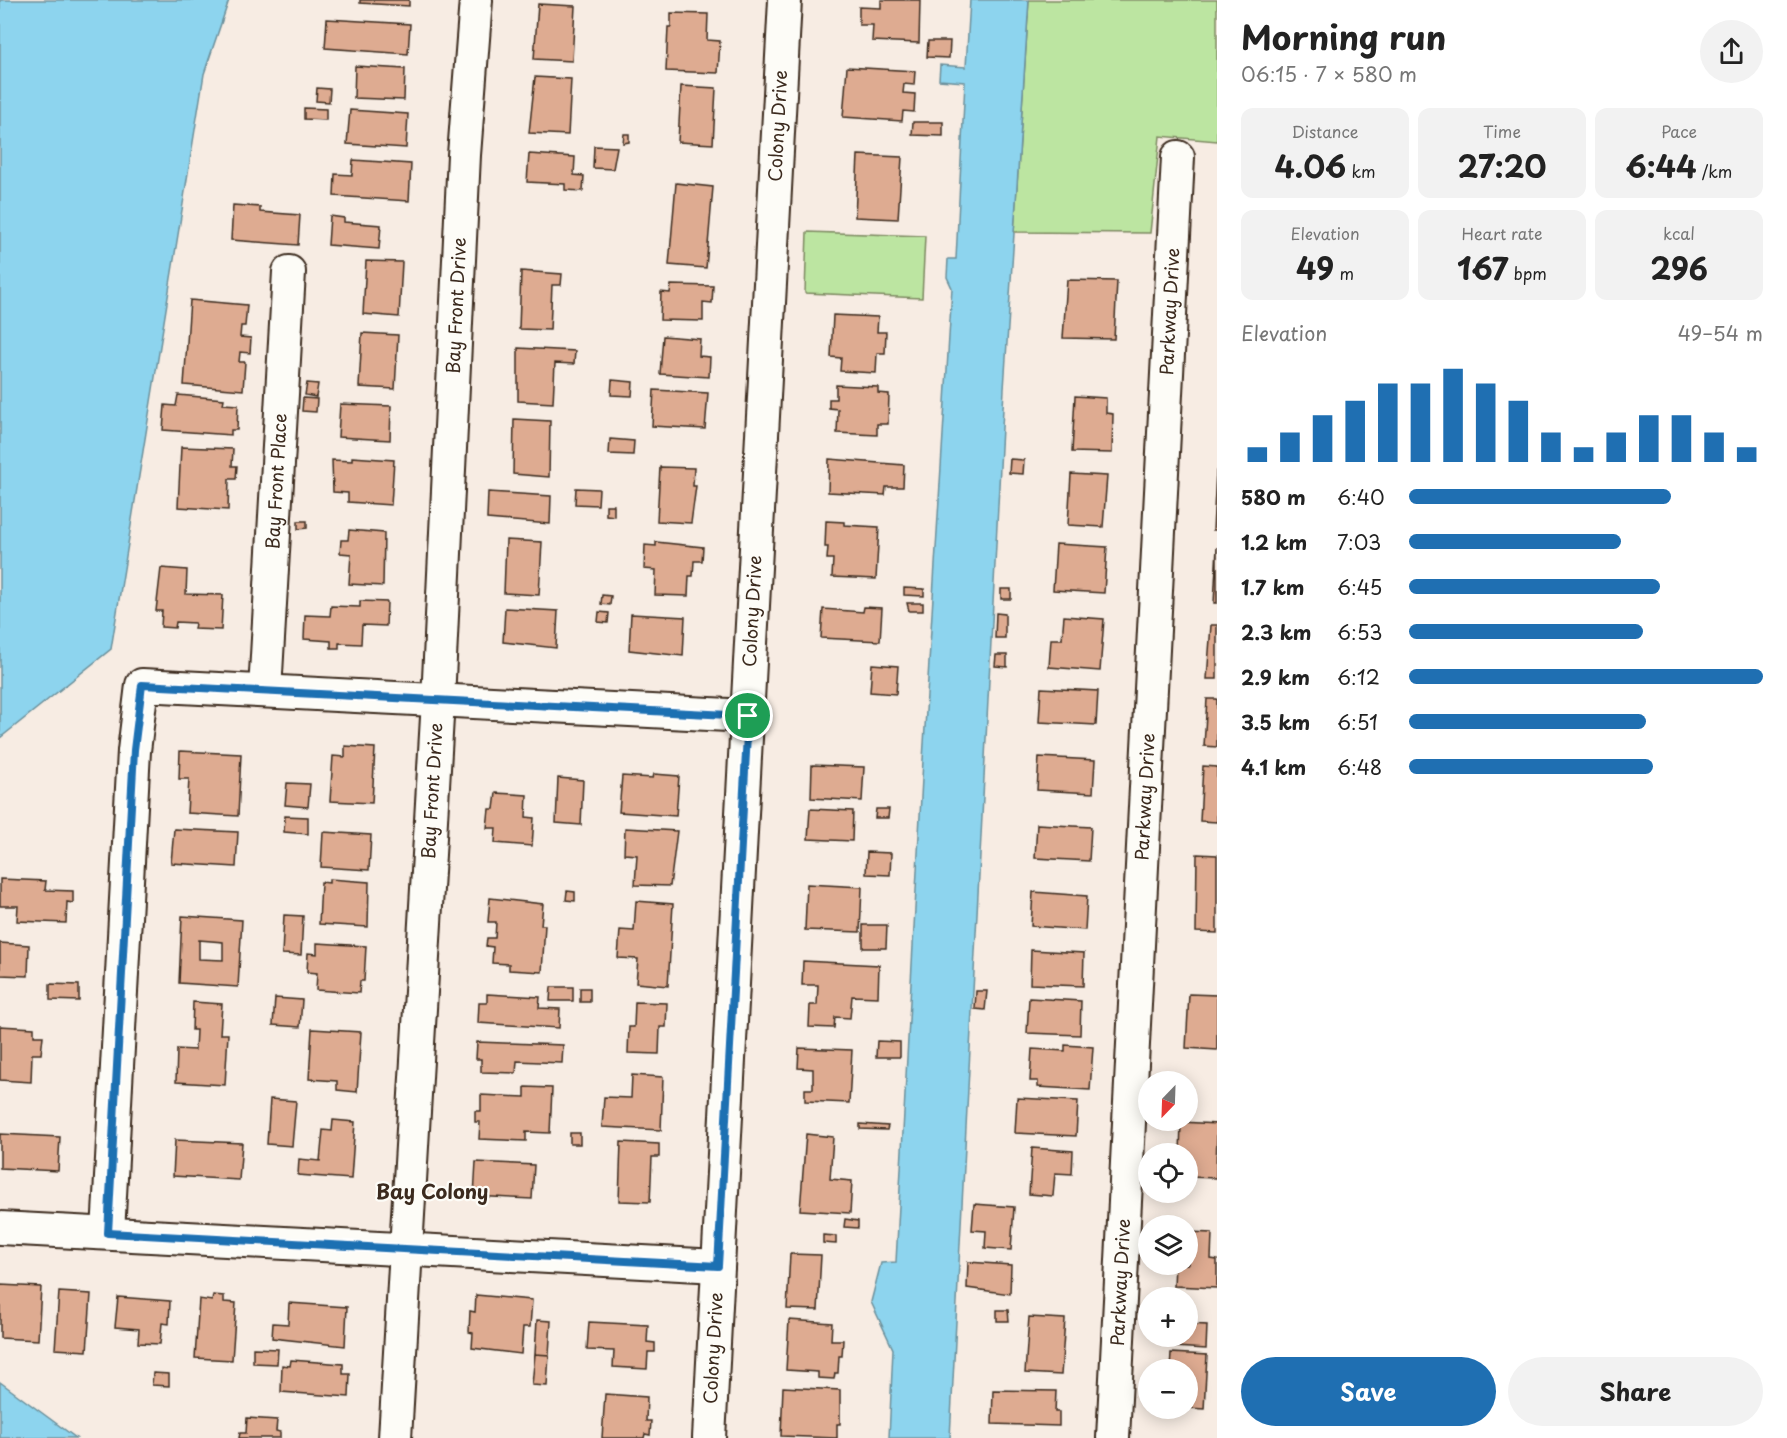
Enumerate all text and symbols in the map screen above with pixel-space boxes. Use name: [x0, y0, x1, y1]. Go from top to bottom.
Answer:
text: Morning run: [1241, 11, 1446, 61]
button: share: [1700, 20, 1763, 83]
text: 06:15 · 7 × 580 m: [1241, 59, 1417, 89]
street label: Colony Drive: [760, 69, 793, 182]
text: Distance: [1291, 119, 1359, 143]
text: Time: [1483, 119, 1521, 143]
text: Pace: [1661, 119, 1697, 143]
text: 4.06: [1275, 143, 1346, 188]
text: 27:20: [1457, 143, 1547, 188]
text: 6:44: [1626, 143, 1697, 188]
text: km: [1346, 159, 1375, 183]
text: /km: [1697, 159, 1732, 183]
text: Elevation: [1290, 221, 1360, 245]
text: Heart rate: [1462, 221, 1542, 245]
text: kcal: [1663, 221, 1695, 245]
street label: Bay Front Drive: [439, 237, 472, 374]
text: 49: [1296, 245, 1334, 290]
text: 167: [1457, 245, 1509, 290]
text: 296: [1650, 245, 1708, 290]
street label: Parkway Drive: [1152, 247, 1185, 376]
text: m: [1334, 261, 1354, 285]
text: bpm: [1509, 261, 1547, 285]
text: Elevation: [1241, 318, 1327, 348]
text: 49–54 m: [1678, 318, 1763, 348]
street label: Bay Front Place: [258, 413, 293, 550]
text: 580 m: [1241, 482, 1306, 512]
text: 6:40: [1337, 482, 1385, 512]
text: 1.2 km: [1241, 527, 1307, 557]
text: 7:03: [1337, 527, 1381, 557]
street label: Colony Drive: [735, 555, 768, 668]
text: 1.7 km: [1241, 572, 1304, 602]
text: 6:45: [1337, 572, 1382, 602]
text: 2.3 km: [1241, 617, 1311, 647]
text: 6:53: [1337, 617, 1382, 647]
text: 2.9 km: [1241, 662, 1310, 692]
text: 6:12: [1337, 662, 1380, 692]
pin: [722, 690, 773, 741]
icon: arrive: [731, 699, 764, 732]
text: 3.5 km: [1241, 707, 1310, 737]
text: 6:51: [1337, 707, 1378, 737]
street label: Bay Front Drive: [414, 722, 449, 860]
street label: Parkway Drive: [1127, 732, 1161, 861]
text: 4.1 km: [1241, 752, 1306, 782]
text: 6:48: [1337, 752, 1382, 782]
north arrow: [1138, 1071, 1198, 1131]
map controls: [1138, 1071, 1198, 1419]
button: locate: [1138, 1143, 1198, 1203]
district label: Bay Colony: [376, 1176, 488, 1206]
button: layers: [1138, 1215, 1198, 1275]
street label: Parkway Drive: [1103, 1218, 1136, 1346]
button: +: [1138, 1287, 1198, 1347]
street label: Colony Drive: [696, 1292, 729, 1405]
button: Save: [1241, 1357, 1496, 1426]
button: Share: [1508, 1357, 1763, 1426]
button: −: [1138, 1359, 1198, 1419]

